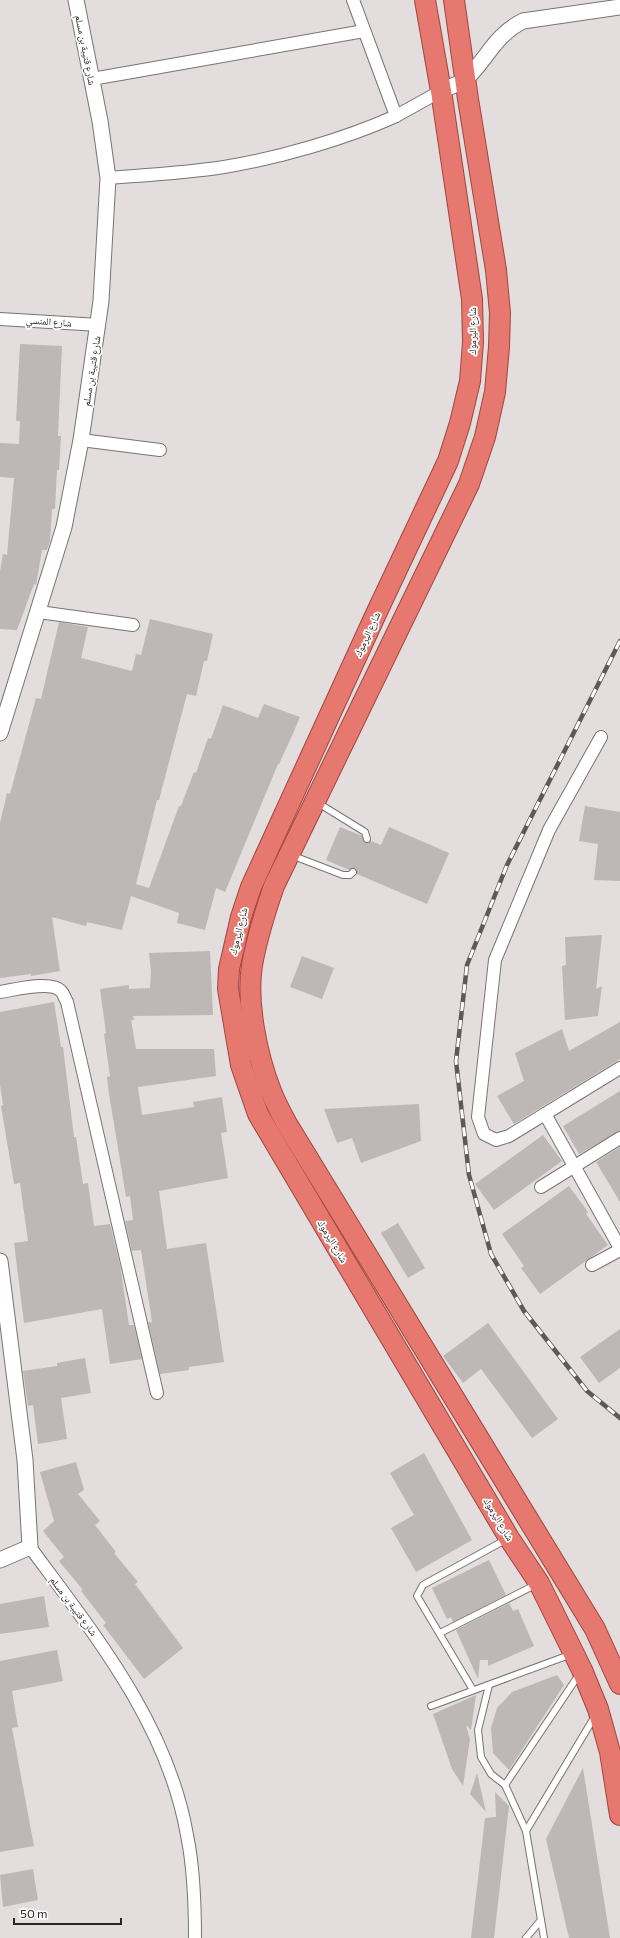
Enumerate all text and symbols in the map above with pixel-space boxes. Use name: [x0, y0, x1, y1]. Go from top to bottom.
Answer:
street label: شارع قتيبة بن مسلم: [71, 14, 99, 87]
street label: شارع اليرموك: [466, 307, 479, 355]
street label: شارع المنسي: [25, 313, 73, 331]
street label: شارع قتيبة بن مسلم: [80, 335, 105, 407]
street label: شارع اليرموك: [351, 609, 384, 659]
street label: شارع اليرموك: [226, 906, 251, 956]
street label: شارع اليرموك: [315, 1217, 351, 1265]
street label: شارع اليرموك: [481, 1495, 517, 1543]
street label: شارع قتيبة بن مسلم: [46, 1574, 100, 1640]
scale bar: [14, 1900, 121, 1926]
text: 50 m: [20, 1906, 48, 1920]

